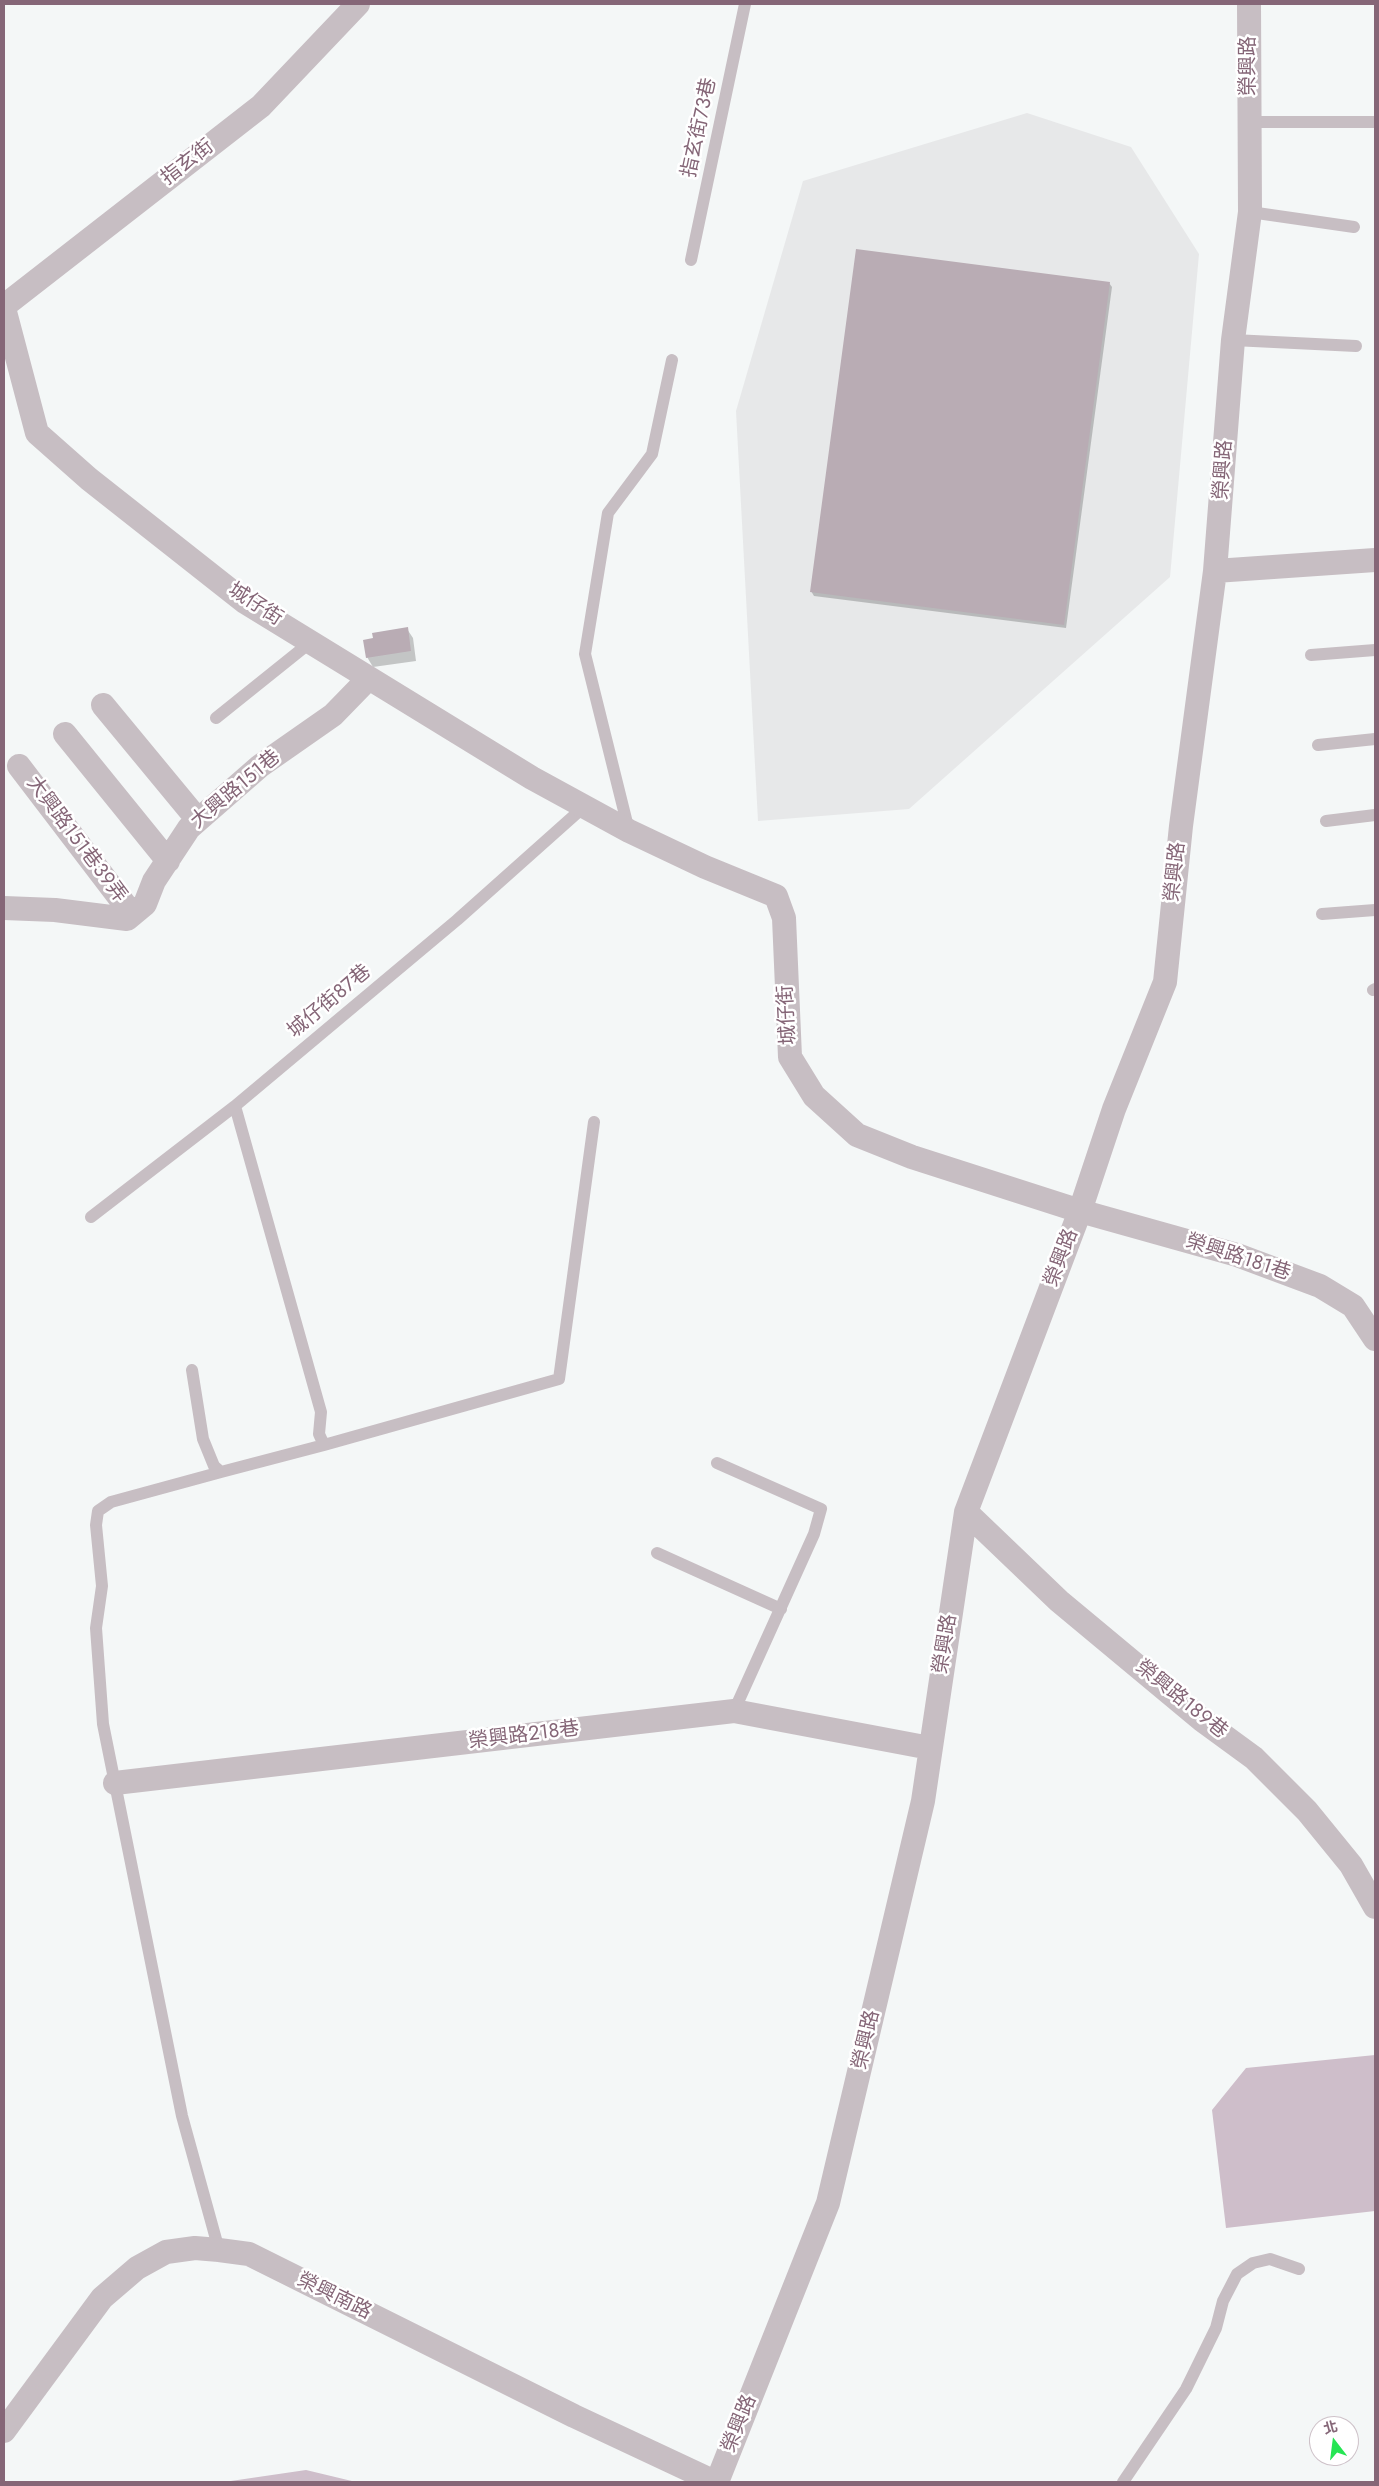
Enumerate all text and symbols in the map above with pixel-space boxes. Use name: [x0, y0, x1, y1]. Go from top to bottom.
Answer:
street label: 榮興路: [1237, 36, 1261, 96]
street label: 指玄街73巷: [678, 76, 722, 180]
street label: 指玄街: [157, 135, 219, 191]
street label: 榮興路: [1210, 439, 1238, 501]
street label: 城仔街: [223, 579, 287, 631]
street label: 大興路151巷: [186, 746, 286, 834]
street label: 大興路151巷39弄: [21, 772, 131, 908]
street label: 榮興路: [1161, 841, 1191, 903]
street label: 城仔街87巷: [284, 960, 376, 1044]
street label: 城仔街: [774, 984, 802, 1046]
street label: 榮興路: [1040, 1226, 1084, 1290]
street label: 榮興路181巷: [1182, 1230, 1294, 1286]
street label: 榮興路: [929, 1612, 963, 1676]
street label: 榮興路189巷: [1130, 1656, 1232, 1744]
street label: 榮興路218巷: [467, 1717, 581, 1755]
street label: 榮興路: [849, 2008, 885, 2072]
street label: 榮興南路: [293, 2269, 375, 2325]
street label: 榮興路: [718, 2392, 762, 2456]
north arrow: [1309, 2416, 1359, 2466]
text: 北: [1321, 2416, 1340, 2439]

